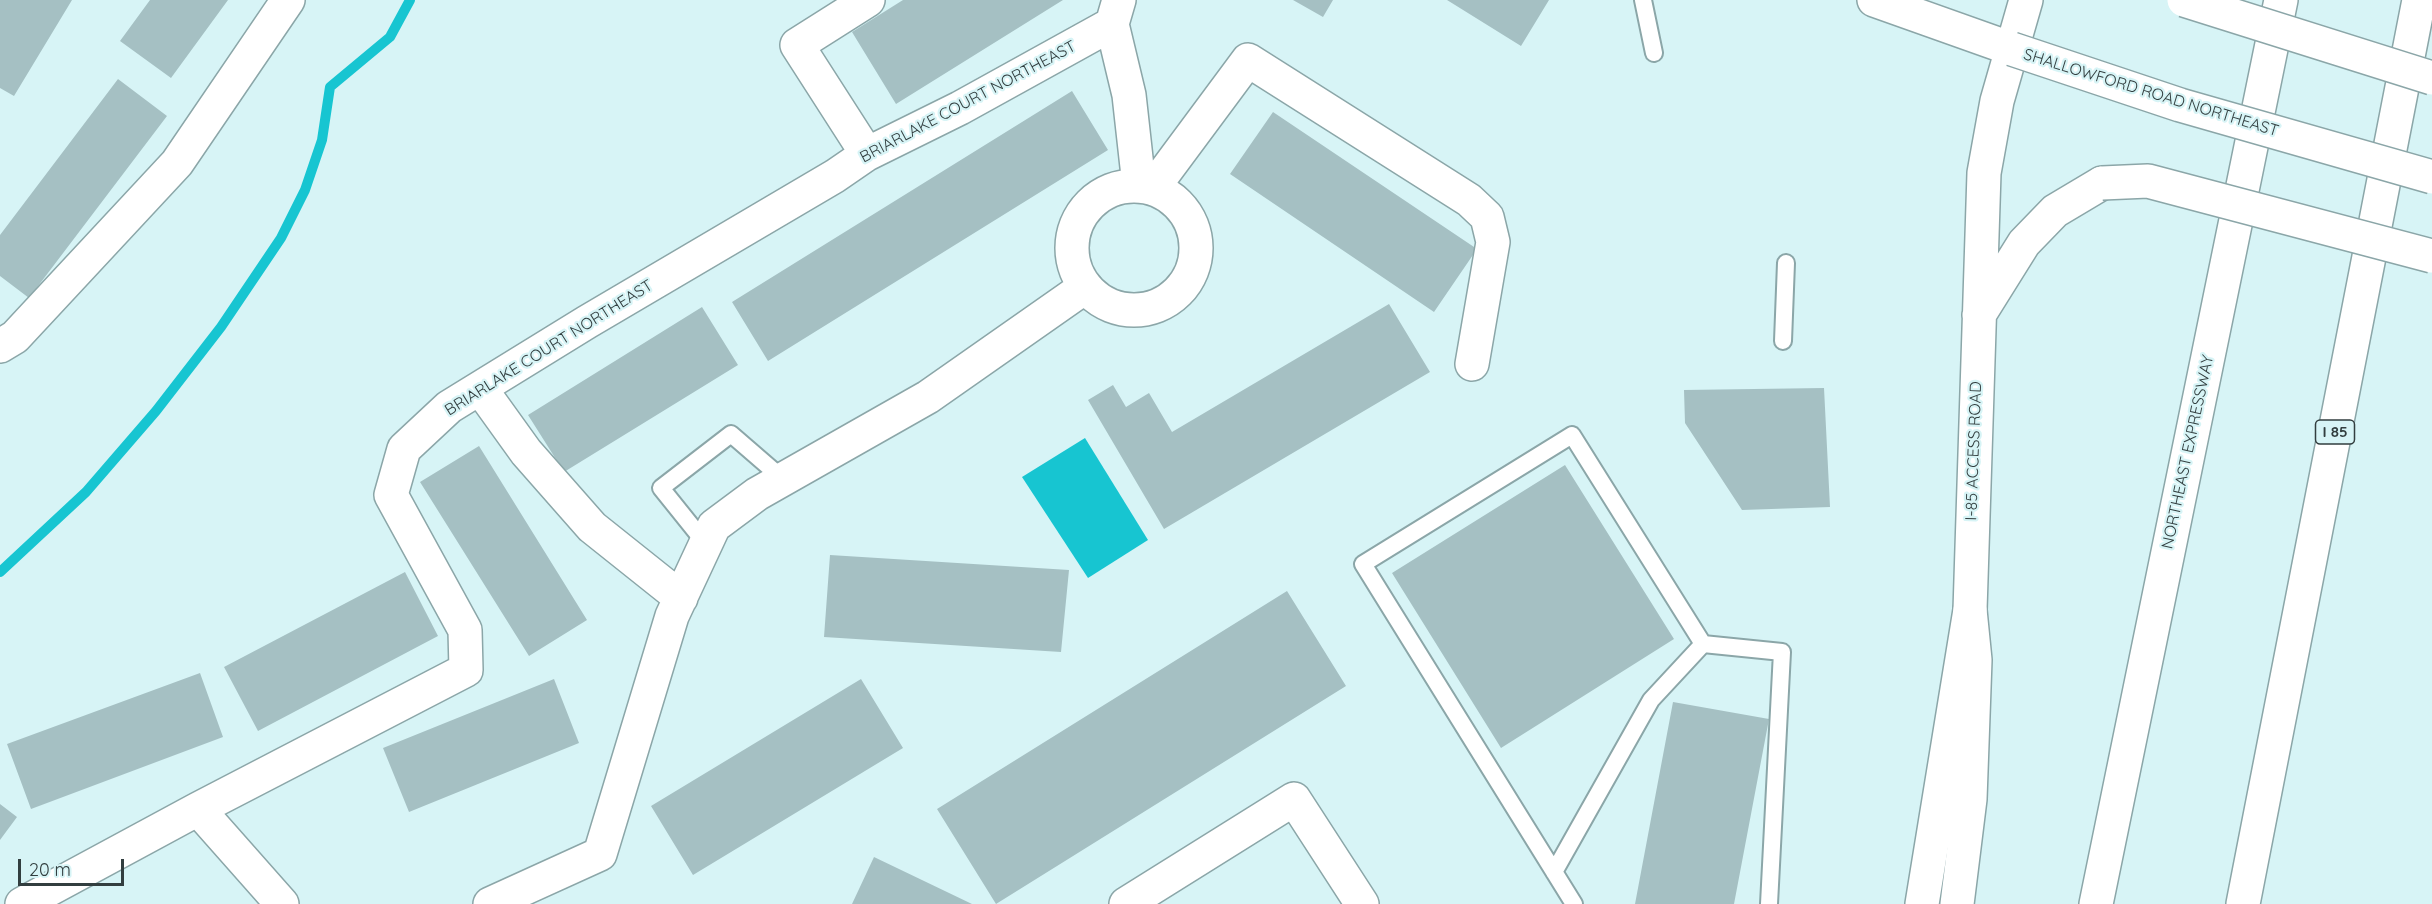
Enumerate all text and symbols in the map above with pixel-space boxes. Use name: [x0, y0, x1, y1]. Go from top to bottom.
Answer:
street label: BRIARLAKE COURT NORTHEAST: [857, 37, 1079, 167]
street label: SHALLOWFORD ROAD NORTHEAST: [2021, 45, 2281, 141]
street label: BRIARLAKE COURT NORTHEAST: [441, 276, 657, 420]
street label: NORTHEAST EXPRESSWAY: [2158, 353, 2218, 551]
street label: I-85 ACCESS ROAD: [1962, 381, 1986, 521]
road number: I 85: [2316, 420, 2354, 444]
scale bar: [21, 847, 128, 885]
text: 20 m: [29, 858, 71, 881]

